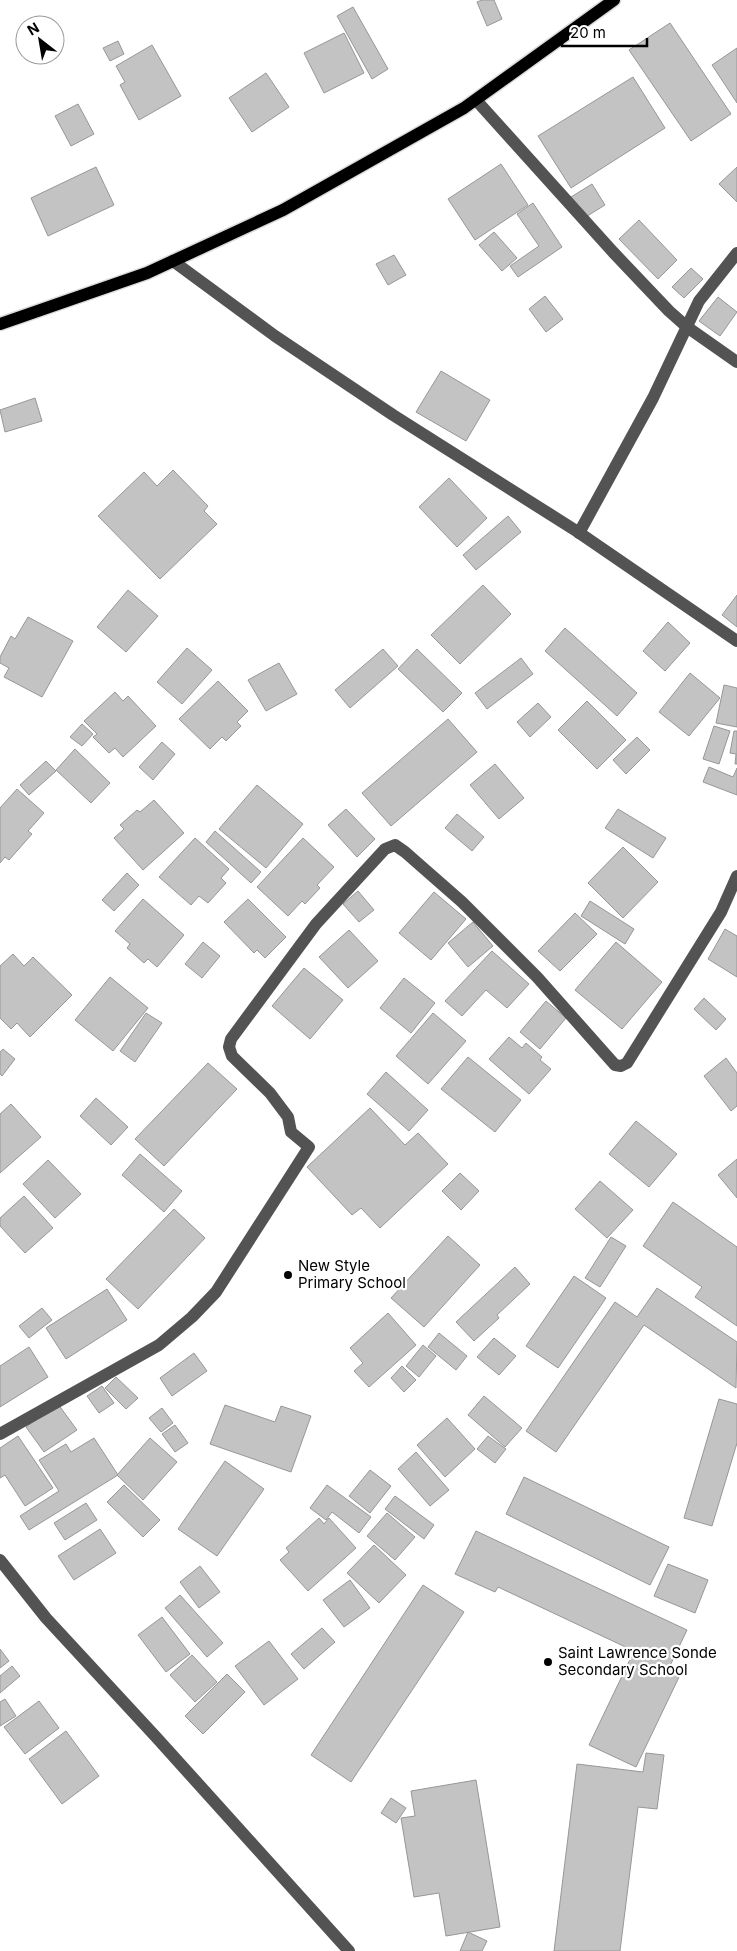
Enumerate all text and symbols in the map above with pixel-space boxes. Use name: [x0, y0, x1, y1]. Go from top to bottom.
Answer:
north arrow: [15, 15, 65, 65]
scale bar: [562, 15, 647, 47]
text: N: [24, 18, 42, 38]
text: 20 m: [570, 23, 606, 42]
place label: New Style Primary School: [298, 1256, 406, 1292]
marker: New Style Primary School: [282, 1269, 294, 1281]
place label: Saint Lawrence Sonde Secondary School: [558, 1643, 717, 1679]
marker: Saint Lawrence Sonde Secondary School: [542, 1656, 554, 1668]

